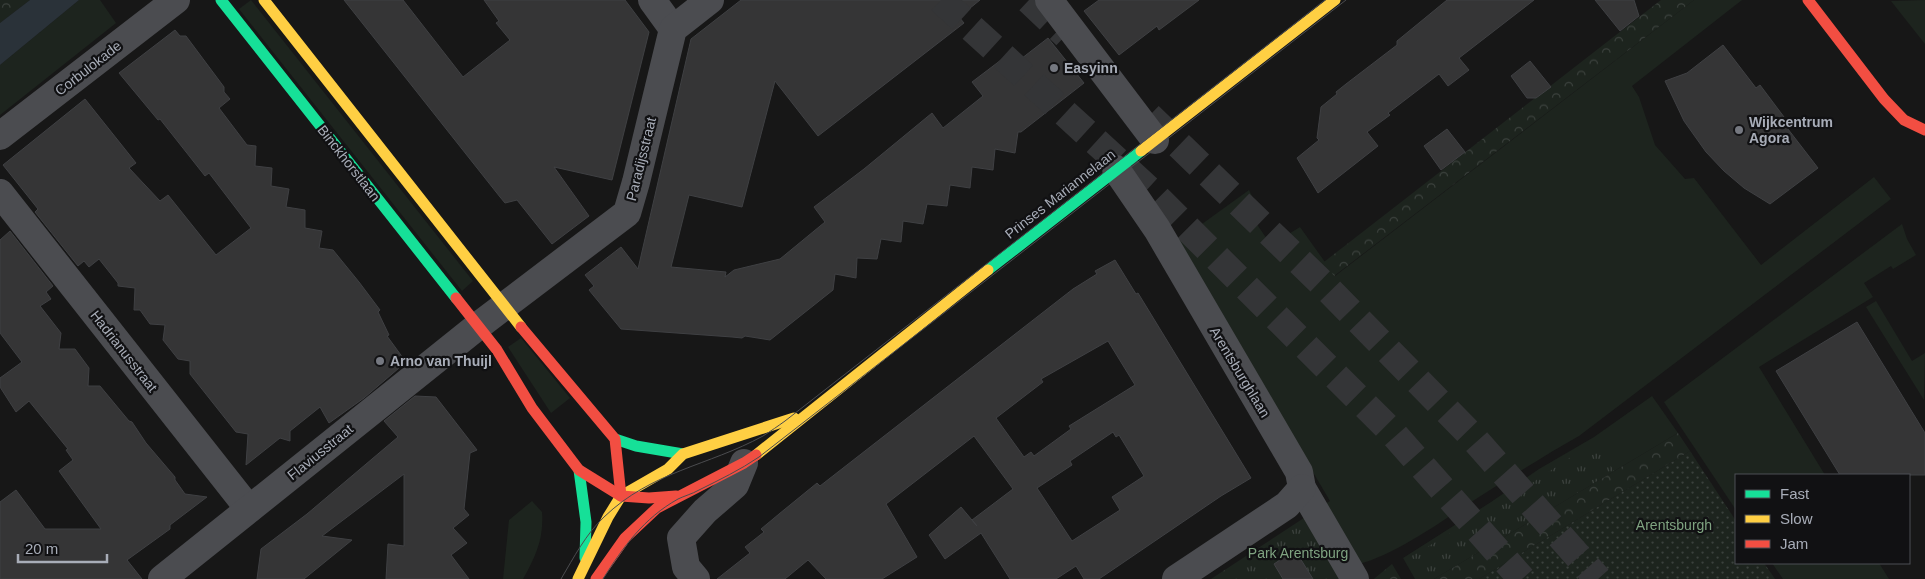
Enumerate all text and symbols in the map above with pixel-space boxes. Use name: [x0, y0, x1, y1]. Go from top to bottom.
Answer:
street label: Corbulokade: [52, 37, 124, 99]
place label: Easyinn: [1064, 60, 1118, 76]
marker: Easyinn: [1048, 62, 1060, 74]
place label: Wijkcentrum Agora: [1749, 114, 1833, 146]
street label: Paradijsstraat: [623, 115, 659, 202]
street label: Binckhorstlaan: [314, 122, 384, 204]
marker: Wijkcentrum Agora: [1733, 124, 1745, 136]
street label: Prinses Mariannelaan: [1002, 146, 1118, 242]
street label: Hadrianusstraat: [87, 307, 161, 395]
street label: Arentsburghlaan: [1207, 324, 1273, 420]
place label: Arno van Thuijl: [390, 353, 492, 369]
marker: Arno van Thuijl: [374, 355, 386, 367]
street label: Flaviusstraat: [284, 421, 356, 483]
legend: [1735, 474, 1910, 564]
text: Fast: [1780, 485, 1810, 502]
text: Slow: [1780, 510, 1813, 527]
park label: Arentsburgh: [1636, 517, 1712, 533]
scale bar: [18, 532, 106, 564]
text: Jam: [1780, 535, 1808, 552]
text: 20 m: [25, 540, 58, 557]
park label: Park Arentsburg: [1248, 545, 1348, 561]

